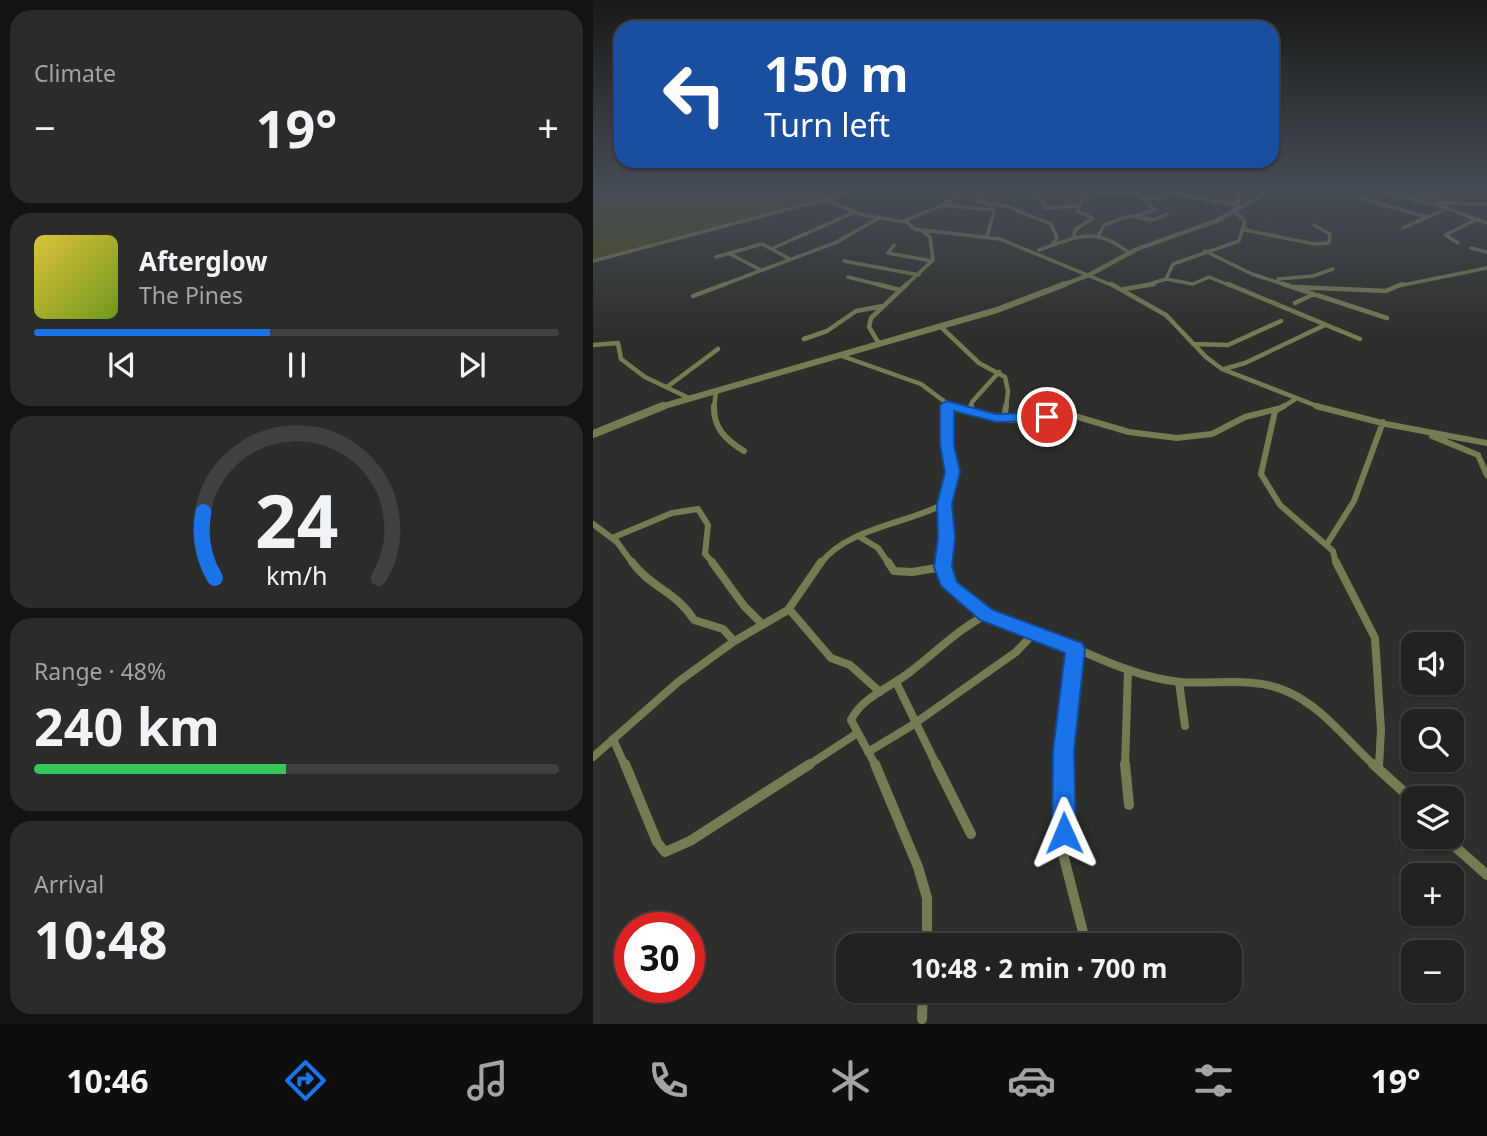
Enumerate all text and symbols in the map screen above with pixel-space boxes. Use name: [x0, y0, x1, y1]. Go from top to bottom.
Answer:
text: 150 m: [764, 40, 909, 106]
icon: left: [649, 49, 740, 140]
text: Climate: [34, 57, 116, 89]
text: 19°: [256, 92, 337, 163]
text: −: [34, 101, 56, 153]
text: +: [537, 101, 559, 153]
text: Turn left: [764, 103, 890, 146]
text: Afterglow: [139, 243, 267, 279]
text: The Pines: [139, 279, 243, 311]
icon: previous: [103, 346, 141, 384]
icon: pause: [278, 346, 316, 384]
icon: next: [453, 346, 491, 384]
pin: [1017, 387, 1077, 447]
icon: arrive: [1028, 398, 1066, 436]
text: 24: [255, 470, 338, 569]
text: km/h: [266, 558, 327, 592]
map controls: [1401, 632, 1464, 1003]
button: sound: [1401, 632, 1464, 695]
text: Range · 48%: [34, 655, 166, 687]
text: 240 km: [34, 690, 220, 761]
button: search: [1401, 709, 1464, 772]
button: layers: [1401, 786, 1464, 849]
position arrow: [1027, 796, 1101, 870]
button: +: [1401, 863, 1464, 926]
text: Arrival: [34, 868, 104, 900]
text: 10:48: [34, 903, 168, 974]
speed limit sign: 30: [614, 912, 705, 1003]
button: −: [1401, 940, 1464, 1003]
text: 10:48 · 2 min · 700 m: [911, 950, 1167, 986]
icon: directions: [281, 1056, 330, 1105]
icon: music: [463, 1056, 512, 1105]
icon: phone: [644, 1056, 693, 1105]
icon: climate: [826, 1056, 875, 1105]
icon: car: [1007, 1056, 1056, 1105]
icon: filters: [1189, 1056, 1238, 1105]
text: 10:46: [66, 1059, 149, 1102]
text: 19°: [1370, 1059, 1421, 1102]

